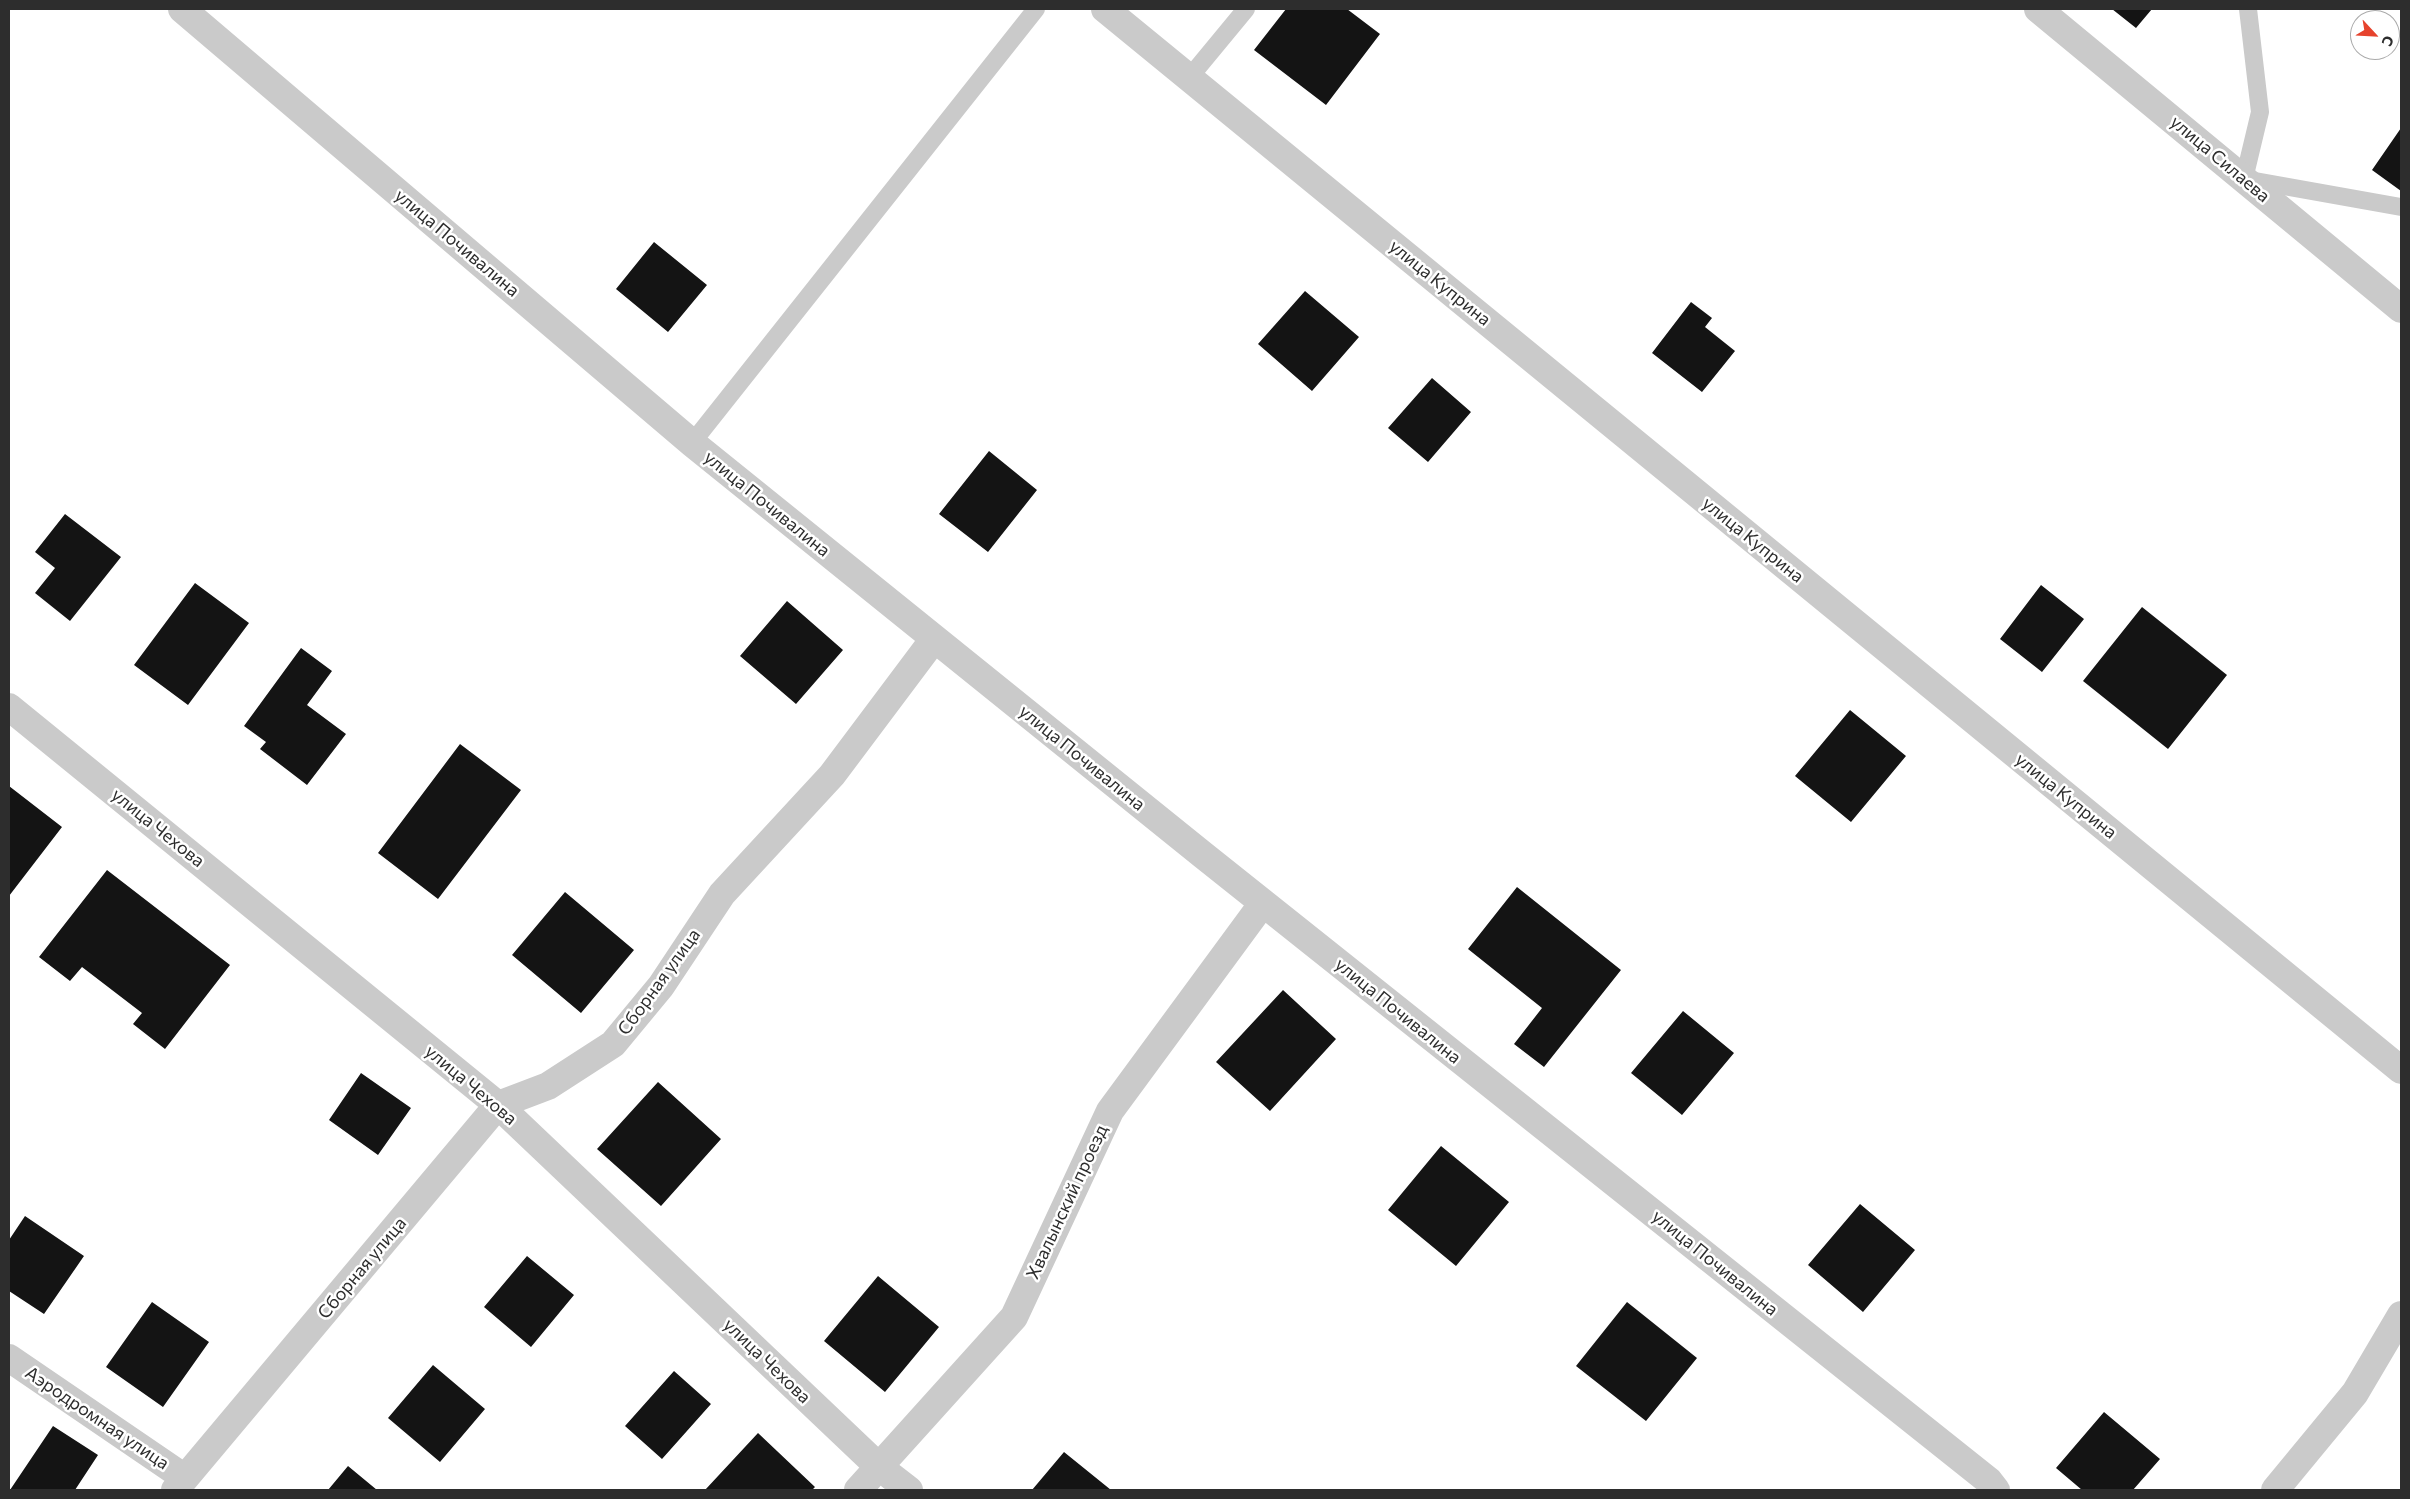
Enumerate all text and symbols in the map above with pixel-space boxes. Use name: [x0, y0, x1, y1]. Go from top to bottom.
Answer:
north arrow: [2350, 10, 2400, 60]
text: С: [2378, 33, 2398, 49]
street label: улица Силаева: [2166, 111, 2274, 207]
street label: улица Почивалина: [390, 185, 524, 301]
street label: улица Куприна: [1385, 236, 1495, 330]
street label: улица Почивалина: [700, 447, 834, 561]
street label: улица Куприна: [1698, 493, 1808, 587]
street label: улица Почивалина: [1015, 701, 1149, 815]
street label: улица Куприна: [2011, 749, 2121, 843]
street label: улица Чехова: [107, 784, 209, 872]
street label: Сборная улица: [613, 925, 705, 1039]
street label: улица Почивалина: [1331, 954, 1465, 1068]
street label: улица Чехова: [421, 1040, 521, 1130]
street label: Хвалынский проезд: [1022, 1121, 1112, 1283]
street label: улица Почивалина: [1648, 1206, 1782, 1320]
street label: Сборная улица: [313, 1213, 411, 1323]
street label: улица Чехова: [719, 1314, 815, 1408]
street label: Аэродромная улица: [21, 1362, 173, 1474]

